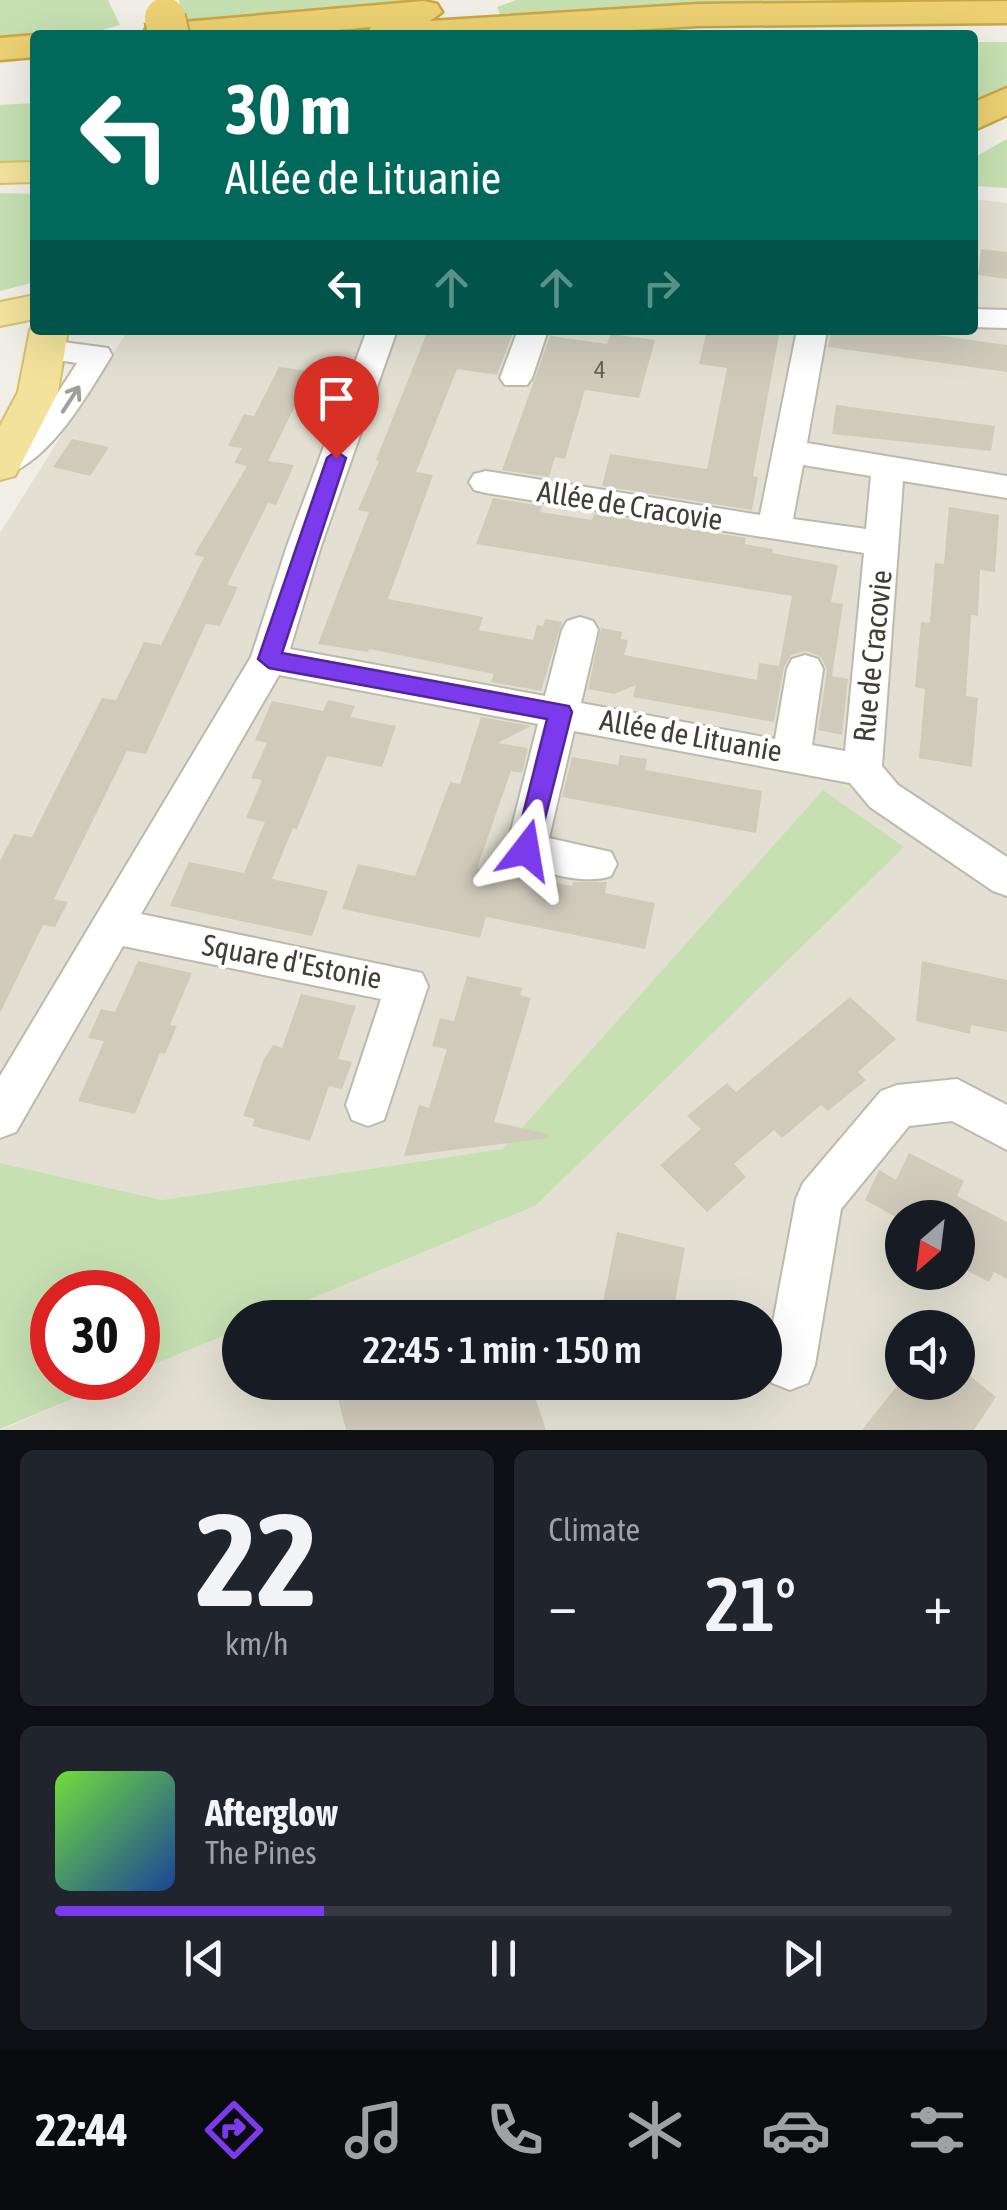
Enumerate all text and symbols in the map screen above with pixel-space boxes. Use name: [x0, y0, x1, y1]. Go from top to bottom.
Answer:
text: 30 m: [225, 69, 351, 149]
icon: left: [60, 70, 190, 200]
text: Allée de Lituanie: [225, 152, 501, 204]
icon: left: [319, 260, 374, 315]
icon: ahead: [424, 260, 479, 315]
icon: ahead: [529, 260, 584, 315]
icon: right: [634, 260, 689, 315]
house number: 4: [594, 355, 606, 383]
pin: [294, 356, 379, 459]
icon: arrive: [309, 371, 364, 426]
one-way arrow: [60, 385, 81, 413]
street label: Allée de Cracovie: [535, 474, 725, 536]
street label: Rue de Cracovie: [846, 568, 898, 744]
street label: Allée de Lituanie: [598, 702, 785, 768]
position arrow: [474, 798, 578, 902]
street label: Square d'Estonie: [200, 927, 385, 995]
north arrow: [885, 1200, 975, 1290]
map controls: [885, 1200, 975, 1400]
speed limit sign: 30: [30, 1270, 160, 1400]
button: sound: [885, 1310, 975, 1400]
text: 22:45 · 1 min · 150 m: [362, 1328, 642, 1371]
text: 22: [196, 1485, 318, 1634]
text: Climate: [549, 1511, 640, 1548]
text: 21°: [705, 1561, 796, 1647]
text: −: [549, 1573, 577, 1636]
text: +: [923, 1573, 952, 1636]
text: km/h: [225, 1625, 288, 1662]
text: Afterglow: [205, 1791, 338, 1834]
text: The Pines: [205, 1834, 317, 1871]
icon: previous: [177, 1931, 232, 1986]
icon: pause: [476, 1931, 531, 1986]
icon: next: [775, 1931, 830, 1986]
icon: directions: [199, 2095, 269, 2165]
icon: music: [339, 2095, 409, 2165]
icon: phone: [480, 2095, 550, 2165]
icon: climate: [620, 2095, 690, 2165]
icon: car: [761, 2095, 831, 2165]
icon: filters: [902, 2095, 972, 2165]
text: 22:44: [35, 2104, 128, 2156]

